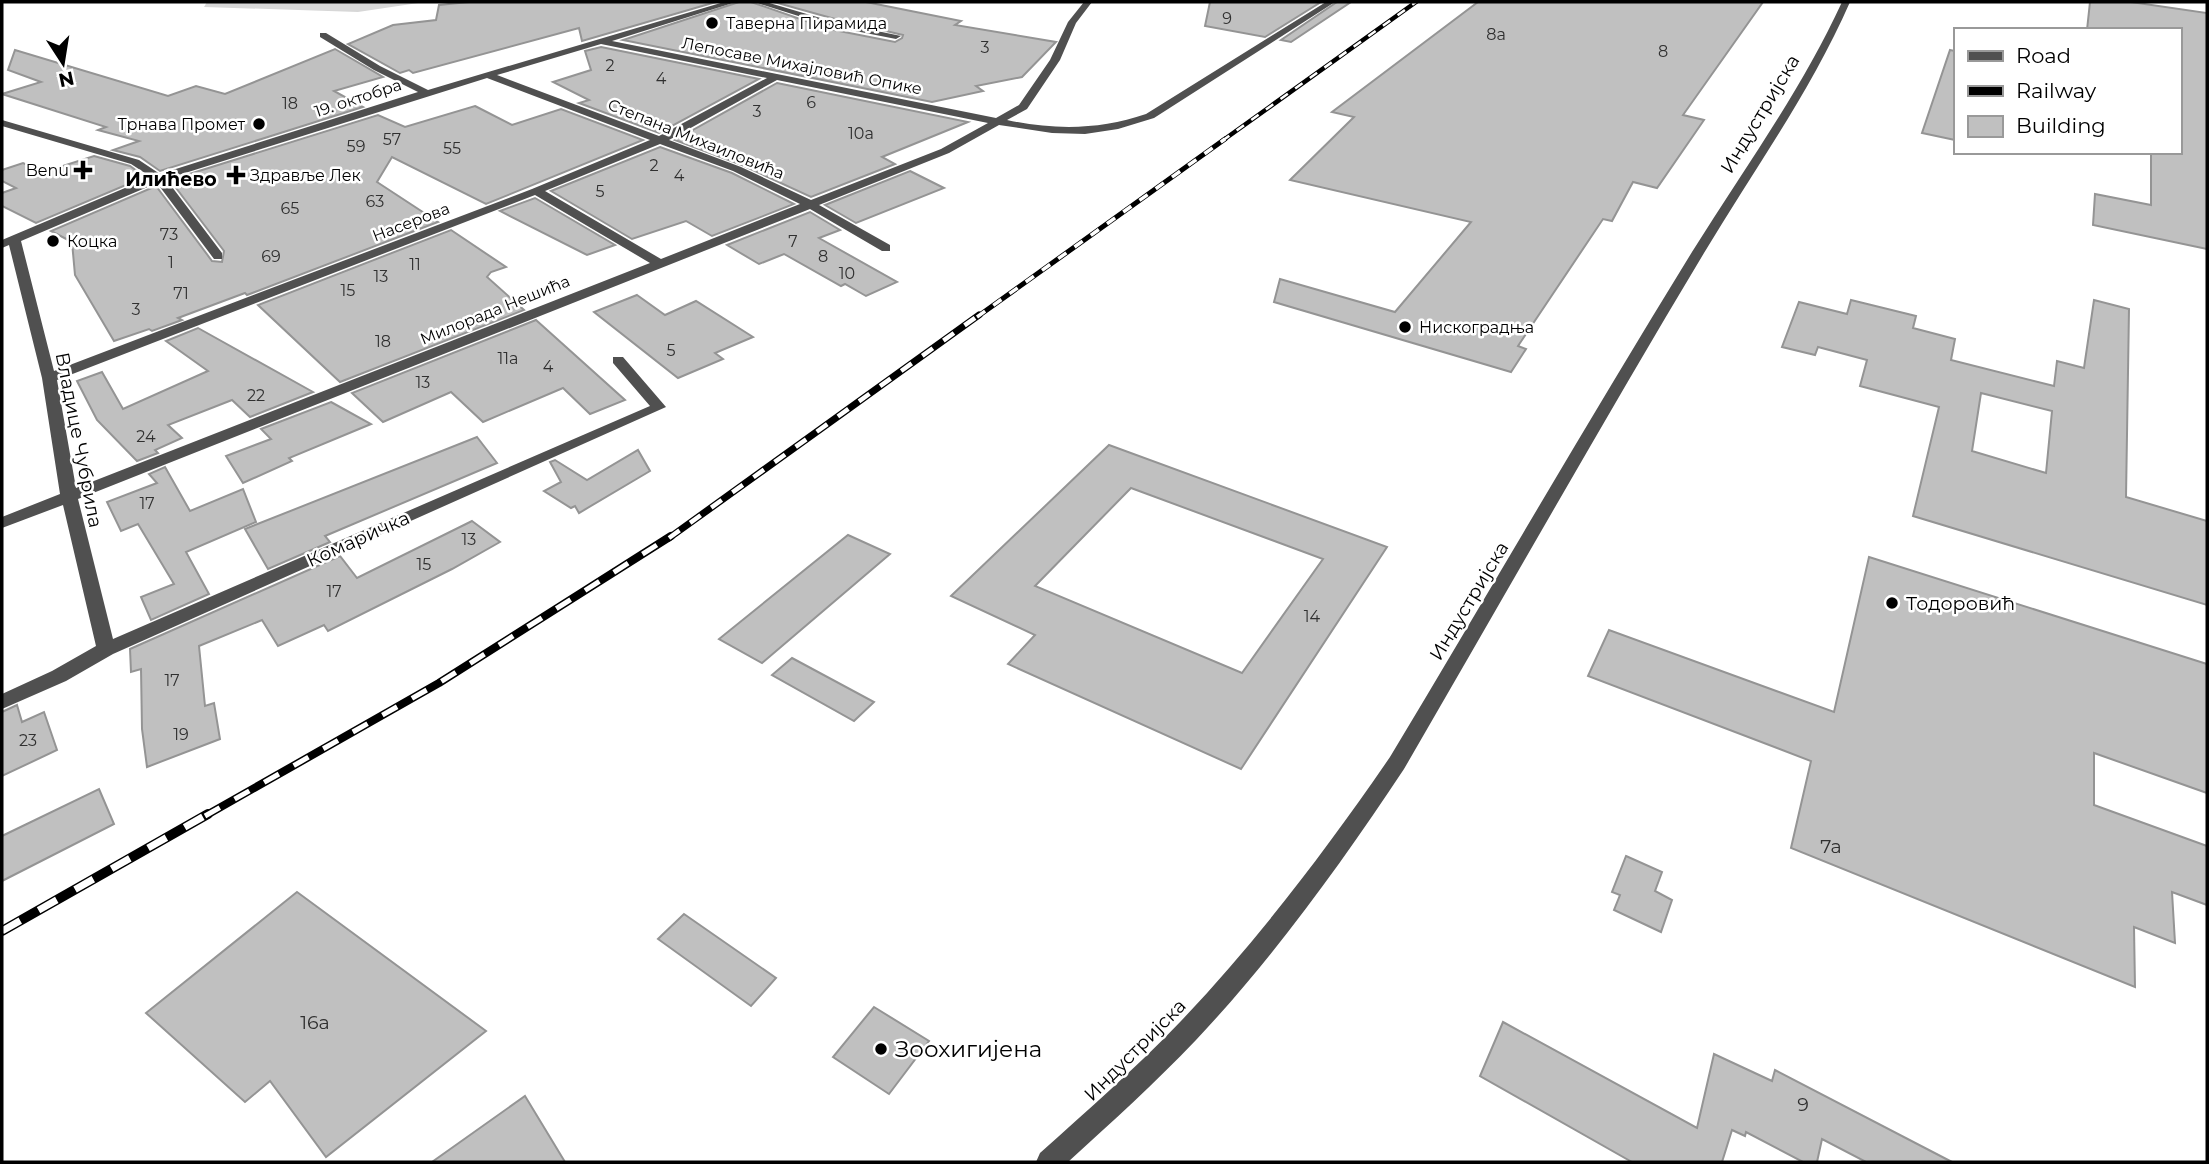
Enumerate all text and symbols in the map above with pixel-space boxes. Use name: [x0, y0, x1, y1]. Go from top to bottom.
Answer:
house number: 9: [1222, 9, 1232, 28]
place label: Таверна Пирамида: [726, 14, 887, 33]
marker: Таверна Пирамида: [704, 15, 720, 31]
house number: 8a: [1486, 25, 1506, 44]
north arrow: [28, 28, 98, 98]
legend: [1954, 28, 2181, 154]
street label: Лепосаве Михајловић Опике: [680, 33, 924, 99]
house number: 3: [980, 38, 990, 57]
house number: 8: [1658, 42, 1668, 61]
text: Road: [2016, 43, 2071, 68]
street label: Индустријска: [1715, 50, 1805, 178]
house number: 2: [605, 56, 615, 75]
text: N: [57, 66, 76, 92]
house number: 4: [656, 69, 667, 88]
street label: 19. октобра: [312, 75, 404, 121]
text: Railway: [2016, 78, 2097, 103]
house number: 6: [806, 93, 816, 112]
house number: 18: [282, 94, 298, 113]
street label: Степана Михаиловића: [605, 95, 787, 183]
house number: 3: [752, 102, 762, 121]
text: Building: [2016, 113, 2106, 138]
place label: Трнава Промет: [117, 115, 245, 134]
marker: Трнава Промет: [251, 116, 267, 132]
house number: 10a: [848, 124, 874, 143]
house number: 57: [383, 130, 401, 149]
house number: 59: [347, 137, 365, 156]
house number: 55: [443, 139, 461, 158]
house number: 2: [649, 156, 659, 175]
place label: Benu: [26, 161, 69, 180]
marker: Benu: [75, 162, 91, 178]
place label: Здравље Лек: [250, 166, 362, 185]
house number: 4: [674, 166, 685, 185]
marker: Здравље Лек: [228, 167, 244, 183]
district label: Илићево: [125, 168, 217, 191]
house number: 5: [595, 182, 605, 201]
house number: 63: [366, 192, 384, 211]
house number: 65: [281, 199, 299, 218]
street label: Насерова: [370, 199, 452, 245]
house number: 73: [160, 225, 178, 244]
place label: Коцка: [67, 232, 117, 251]
house number: 7: [788, 232, 798, 251]
marker: Коцка: [45, 233, 61, 249]
house number: 69: [261, 247, 281, 266]
house number: 8: [818, 247, 828, 266]
house number: 1: [168, 253, 174, 272]
house number: 11: [409, 255, 421, 274]
house number: 10: [839, 264, 855, 283]
house number: 13: [374, 267, 388, 286]
street label: Милорада Нешића: [417, 271, 573, 349]
house number: 15: [341, 281, 355, 300]
house number: 71: [173, 284, 189, 303]
house number: 3: [131, 300, 141, 319]
place label: Нискоградња: [1419, 318, 1534, 337]
marker: Нискоградња: [1397, 319, 1413, 335]
house number: 18: [375, 332, 391, 351]
house number: 5: [666, 341, 676, 360]
house number: 11a: [498, 349, 519, 368]
street label: Владице Чубрила: [51, 350, 107, 530]
house number: 4: [543, 357, 554, 376]
house number: 13: [416, 373, 430, 392]
house number: 22: [247, 386, 265, 405]
house number: 24: [136, 427, 156, 446]
house number: 17: [139, 494, 155, 513]
street label: Комаричка: [303, 506, 413, 572]
house number: 13: [462, 530, 476, 549]
street label: Индустријска: [1424, 537, 1514, 665]
house number: 15: [417, 555, 431, 574]
house number: 17: [326, 582, 342, 601]
place label: Тодоровић: [1906, 592, 2015, 615]
marker: Тодоровић: [1884, 595, 1900, 611]
house number: 14: [1304, 607, 1321, 626]
house number: 17: [164, 671, 180, 690]
house number: 19: [173, 725, 189, 744]
house number: 23: [19, 731, 37, 750]
house number: 7a: [1820, 835, 1842, 858]
street label: Индустријска: [1079, 994, 1191, 1106]
house number: 16a: [300, 1011, 330, 1034]
place label: Зоохигијена: [895, 1035, 1042, 1063]
marker: Зоохигијена: [873, 1041, 889, 1057]
house number: 9: [1797, 1093, 1809, 1116]

